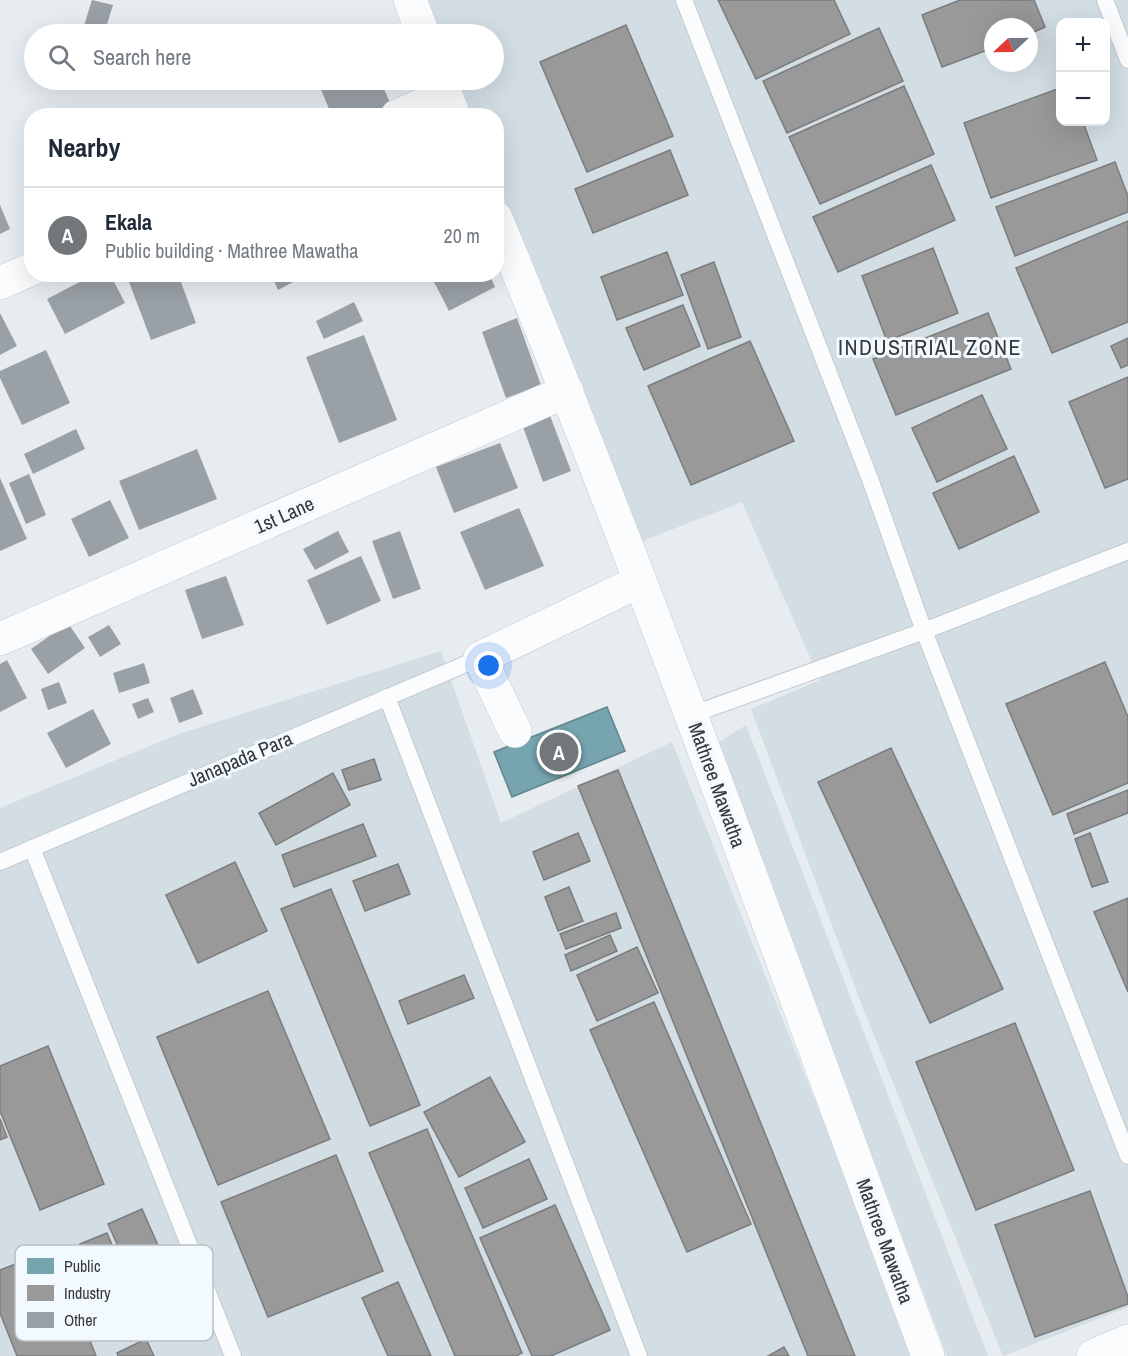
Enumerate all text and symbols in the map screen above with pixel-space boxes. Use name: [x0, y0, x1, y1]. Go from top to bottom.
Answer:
north arrow: [984, 18, 1038, 72]
map controls: [1056, 18, 1110, 126]
button: +: [1056, 18, 1110, 72]
search box: [24, 24, 504, 90]
icon: search: [45, 41, 78, 74]
text: Search here: [93, 42, 191, 72]
button: −: [1056, 72, 1110, 126]
text: Nearby: [48, 130, 120, 165]
text: Ekala: [105, 207, 152, 237]
text: A: [62, 222, 73, 249]
text: 20 m: [444, 222, 480, 249]
text: Public building · Mathree Mawatha: [105, 237, 358, 264]
district label: INDUSTRIAL ZONE: [838, 332, 1022, 362]
street label: 1st Lane: [250, 489, 318, 540]
your location: [474, 651, 503, 680]
street label: Mathree Mawatha: [682, 719, 753, 851]
street label: Janapada Para: [183, 724, 296, 793]
pin: A: [540, 730, 578, 774]
street label: Mathree Mawatha: [850, 1175, 921, 1307]
legend: [15, 1245, 213, 1341]
text: Public: [64, 1255, 101, 1277]
text: Industry: [64, 1282, 111, 1304]
text: Other: [64, 1309, 97, 1331]

